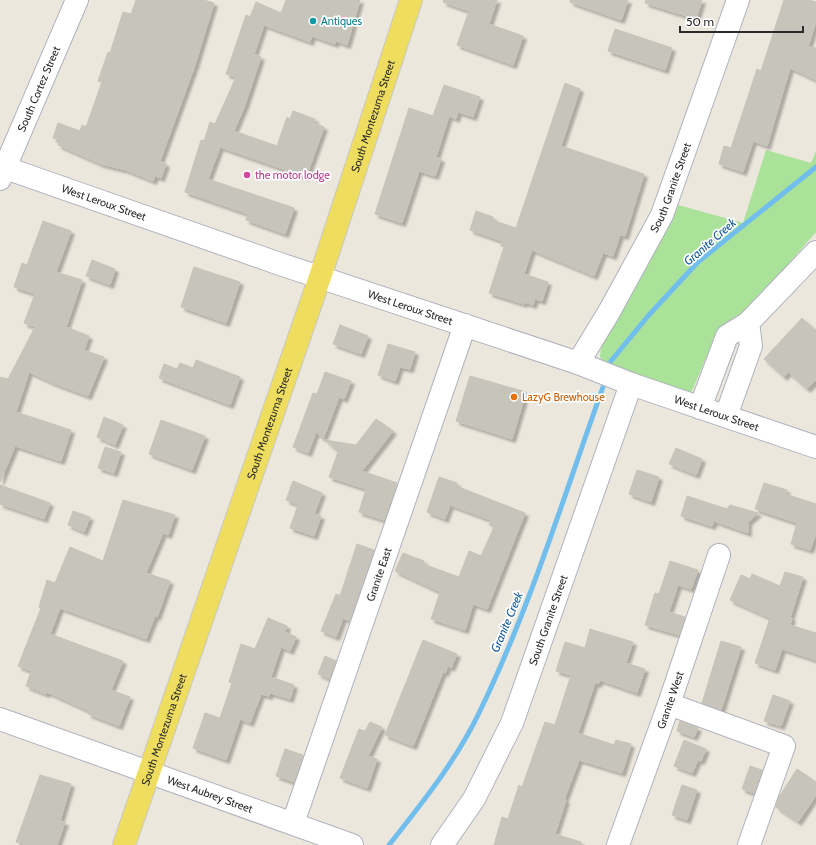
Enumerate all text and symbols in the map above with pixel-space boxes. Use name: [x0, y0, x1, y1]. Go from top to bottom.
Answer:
scale bar: [680, 8, 803, 34]
place label: Antiques: [321, 14, 362, 28]
text: 50 m: [686, 14, 714, 29]
marker: Antiques: [308, 16, 318, 26]
street label: South Cortez Street: [14, 44, 63, 134]
street label: South Montezuma Street: [348, 58, 398, 174]
street label: South Granite Street: [647, 140, 694, 235]
place label: the motor lodge: [255, 168, 330, 182]
marker: the motor lodge: [242, 170, 252, 180]
street label: West Leroux Street: [60, 181, 148, 224]
water label: Granite Creek: [680, 214, 740, 268]
street label: West Leroux Street: [366, 287, 455, 328]
street label: South Montezuma Street: [244, 365, 295, 481]
place label: LazyG Brewhouse: [522, 390, 605, 404]
marker: LazyG Brewhouse: [509, 392, 519, 402]
street label: West Leroux Street: [672, 392, 761, 434]
street label: Granite East: [363, 545, 395, 603]
street label: South Granite Street: [526, 573, 571, 667]
water label: Granite Creek: [487, 588, 526, 654]
street label: Granite West: [654, 669, 687, 731]
street label: South Montezuma Street: [138, 672, 190, 787]
street label: West Aubrey Street: [165, 772, 255, 816]

